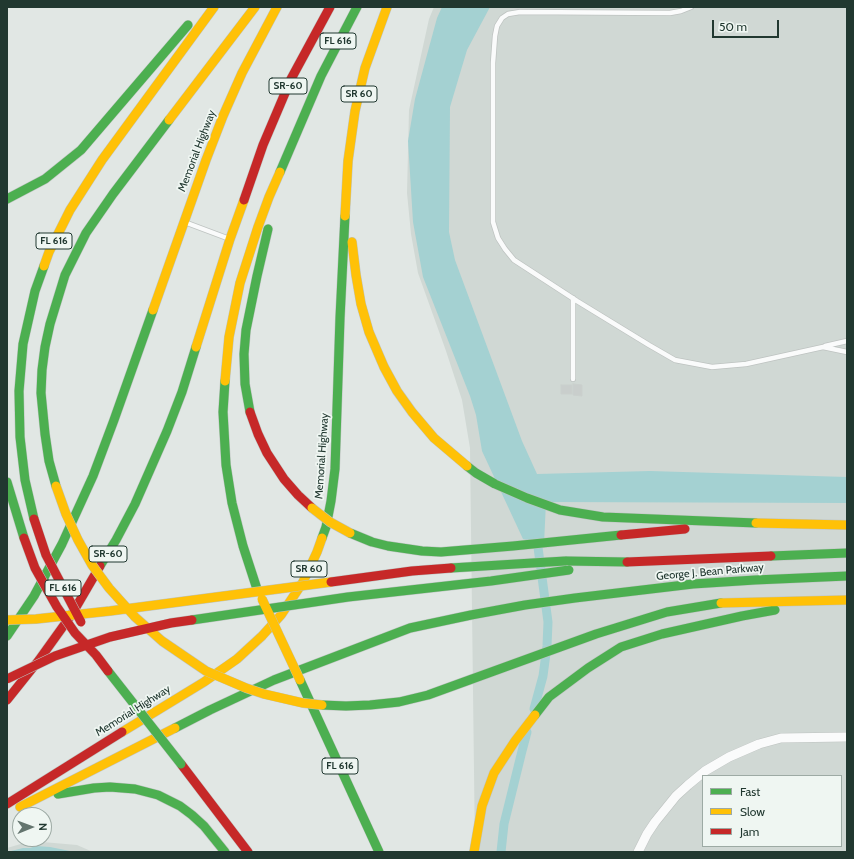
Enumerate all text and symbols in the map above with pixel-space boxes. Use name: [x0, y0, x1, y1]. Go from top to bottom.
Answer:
scale bar: [714, 12, 781, 38]
text: 50 m: [719, 19, 747, 34]
road number: FL 616: [320, 33, 356, 49]
road number: SR-60: [269, 78, 307, 94]
road number: SR 60: [341, 86, 377, 102]
street label: Memorial Highway: [175, 108, 219, 194]
road number: FL 616: [36, 233, 72, 249]
street label: Memorial Highway: [312, 413, 332, 499]
road number: SR-60: [89, 546, 127, 562]
road number: SR 60: [291, 561, 327, 577]
street label: George J. Bean Parkway: [656, 561, 764, 583]
road number: FL 616: [45, 580, 81, 596]
street label: Memorial Highway: [93, 683, 173, 739]
road number: FL 616: [322, 758, 358, 774]
legend: [702, 775, 842, 847]
text: Fast: [740, 784, 760, 799]
text: Slow: [740, 804, 765, 819]
north arrow: [12, 807, 52, 847]
text: N: [36, 823, 50, 831]
text: Jam: [740, 824, 759, 839]

